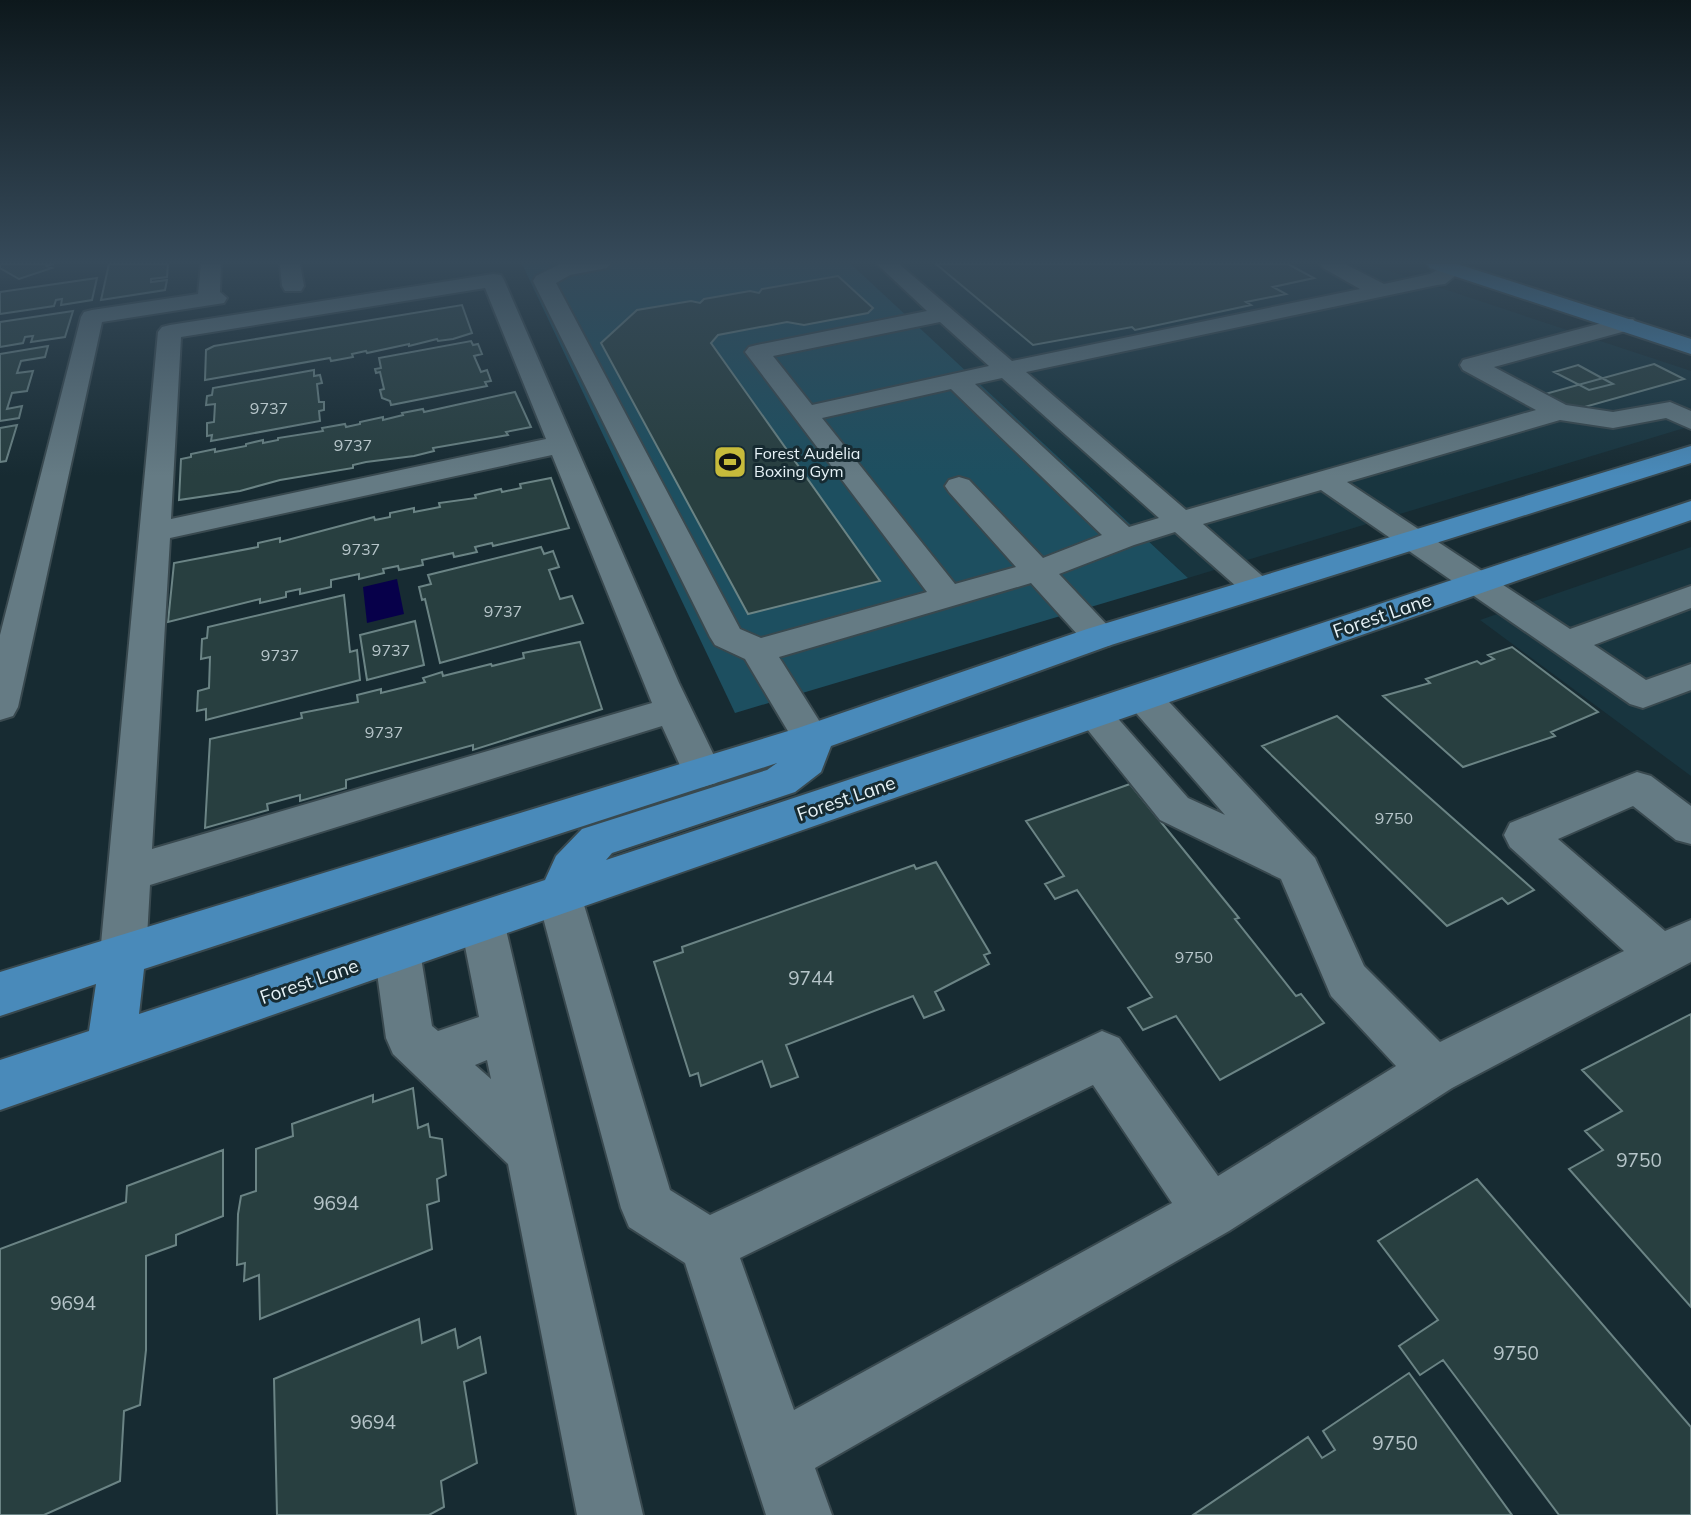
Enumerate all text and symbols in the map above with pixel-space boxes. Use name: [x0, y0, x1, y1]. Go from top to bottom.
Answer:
house number: 9737: [250, 398, 288, 418]
house number: 9737: [334, 435, 372, 455]
sports icon: Forest Audelia Boxing Gym: [711, 443, 749, 481]
place label: Forest Audelia Boxing Gym: [754, 443, 860, 481]
house number: 9737: [342, 539, 380, 559]
street label: Forest Lane: [1330, 587, 1434, 643]
house number: 9737: [484, 601, 522, 621]
house number: 9737: [372, 640, 410, 660]
house number: 9737: [261, 645, 299, 665]
house number: 9737: [365, 722, 403, 742]
street label: Forest Lane: [794, 770, 898, 826]
house number: 9750: [1375, 808, 1413, 828]
house number: 9750: [1175, 947, 1213, 967]
street label: Forest Lane: [257, 953, 361, 1009]
house number: 9744: [788, 966, 834, 990]
house number: 9750: [1616, 1148, 1662, 1172]
house number: 9694: [313, 1191, 359, 1215]
house number: 9694: [50, 1291, 96, 1315]
house number: 9750: [1493, 1341, 1539, 1365]
house number: 9694: [350, 1410, 396, 1434]
house number: 9750: [1372, 1431, 1418, 1455]

